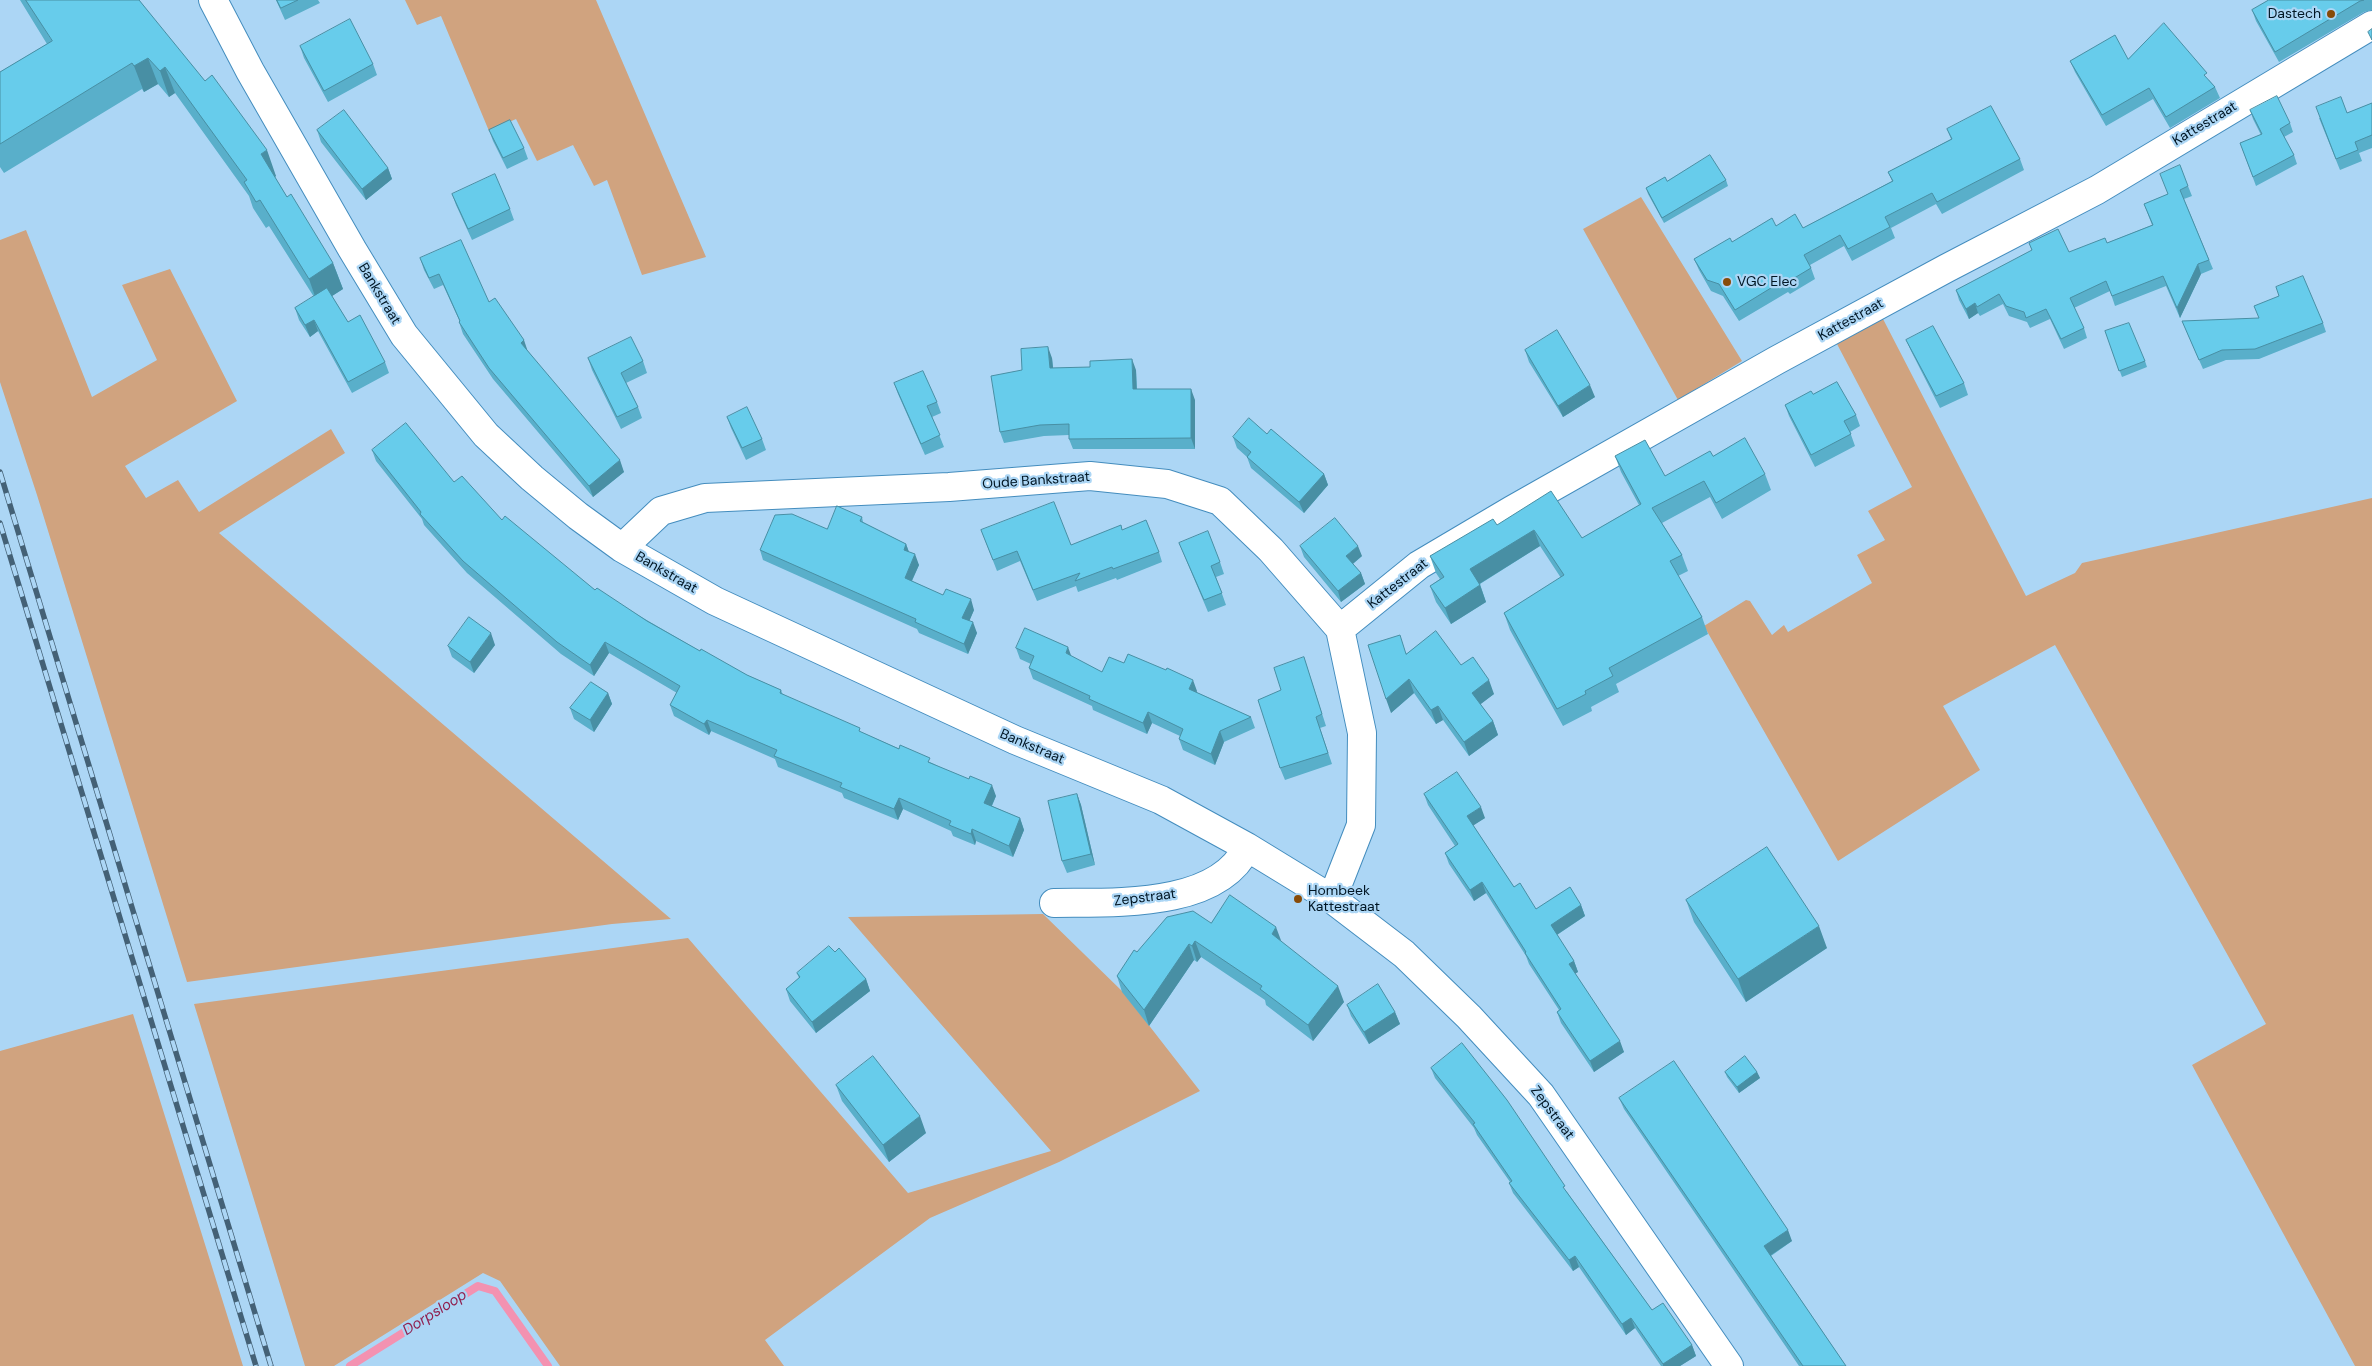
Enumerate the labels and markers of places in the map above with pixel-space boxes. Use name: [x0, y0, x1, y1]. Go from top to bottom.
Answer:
place label: Dastech: [2268, 6, 2321, 22]
marker: Dastech: [2325, 8, 2337, 20]
place label: VGC Elec: [1737, 274, 1797, 290]
marker: VGC Elec: [1721, 276, 1733, 288]
place label: Hombeek Kattestraat: [1308, 883, 1380, 916]
marker: Hombeek Kattestraat: [1292, 893, 1304, 905]

